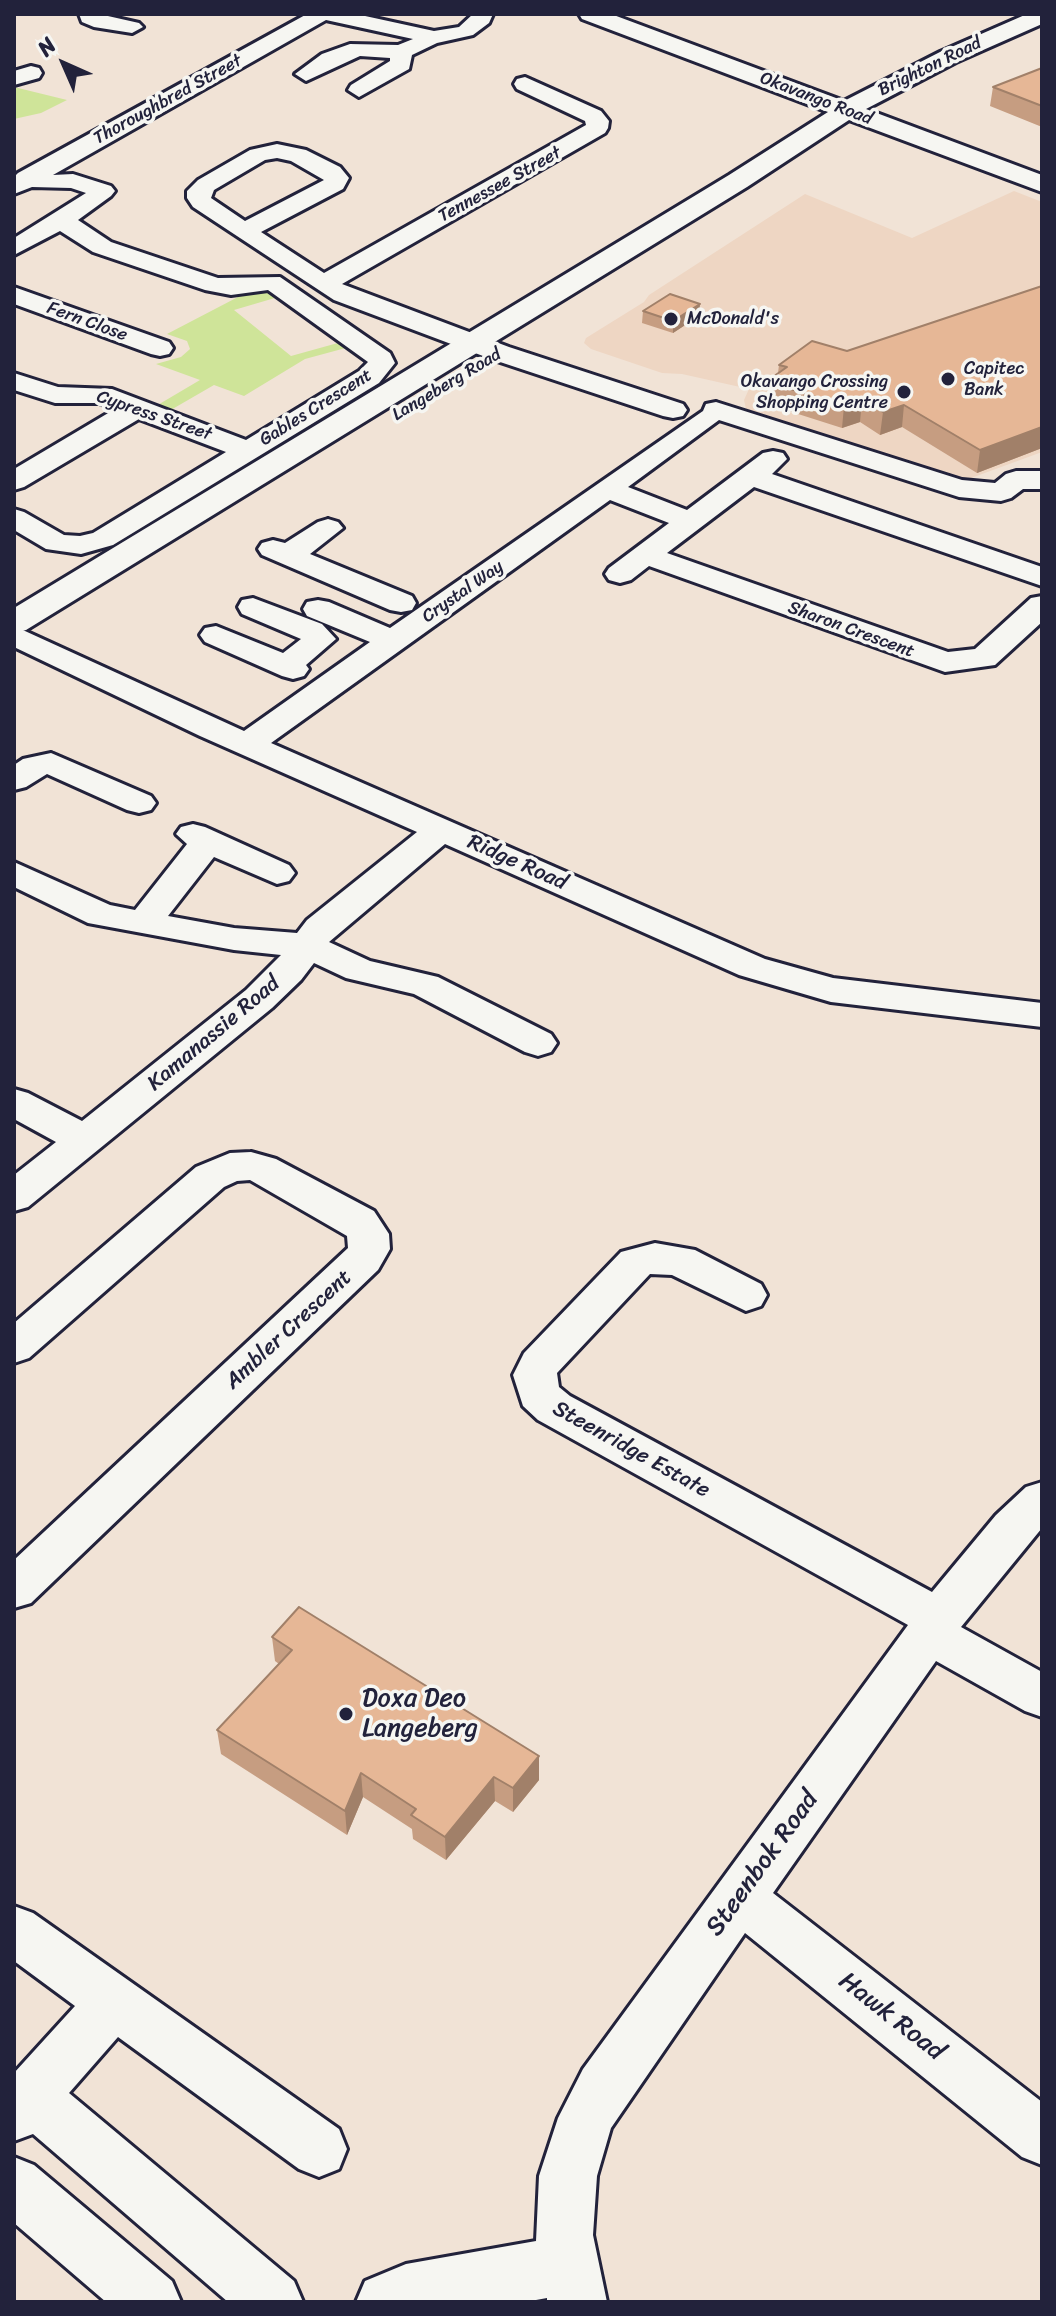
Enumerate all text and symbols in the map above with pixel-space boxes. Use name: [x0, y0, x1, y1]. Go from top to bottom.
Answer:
north arrow: [24, 24, 104, 104]
text: N: [27, 27, 66, 66]
street label: Brighton Road: [875, 33, 985, 101]
street label: Thoroughbred Street: [90, 50, 246, 150]
street label: Okavango Road: [757, 68, 875, 130]
street label: Tennessee Street: [435, 142, 565, 228]
street label: Fern Close: [44, 298, 130, 346]
place label: McDonald's: [687, 308, 779, 330]
marker: McDonald's: [662, 310, 680, 328]
street label: Langeberg Road: [389, 344, 505, 426]
place label: Capitec Bank: [964, 358, 1024, 400]
street label: Gables Crescent: [256, 365, 376, 451]
marker: Capitec Bank: [939, 370, 957, 388]
place label: Okavango Crossing Shopping Centre: [741, 371, 888, 414]
marker: Okavango Crossing Shopping Centre: [895, 383, 913, 401]
street label: Cypress Street: [94, 386, 214, 446]
street label: Crystal Way: [418, 556, 508, 628]
street label: Sharon Crescent: [785, 597, 917, 663]
street label: Ridge Road: [463, 829, 571, 897]
street label: Kamanassie Road: [142, 971, 286, 1097]
street label: Ambler Crescent: [220, 1265, 358, 1395]
street label: Steenridge Estate: [548, 1396, 714, 1504]
place label: Doxa Deo Langeberg: [362, 1683, 478, 1744]
marker: Doxa Deo Langeberg: [337, 1705, 355, 1723]
street label: Steenbok Road: [700, 1785, 826, 1943]
street label: Hawk Road: [832, 1966, 950, 2068]

